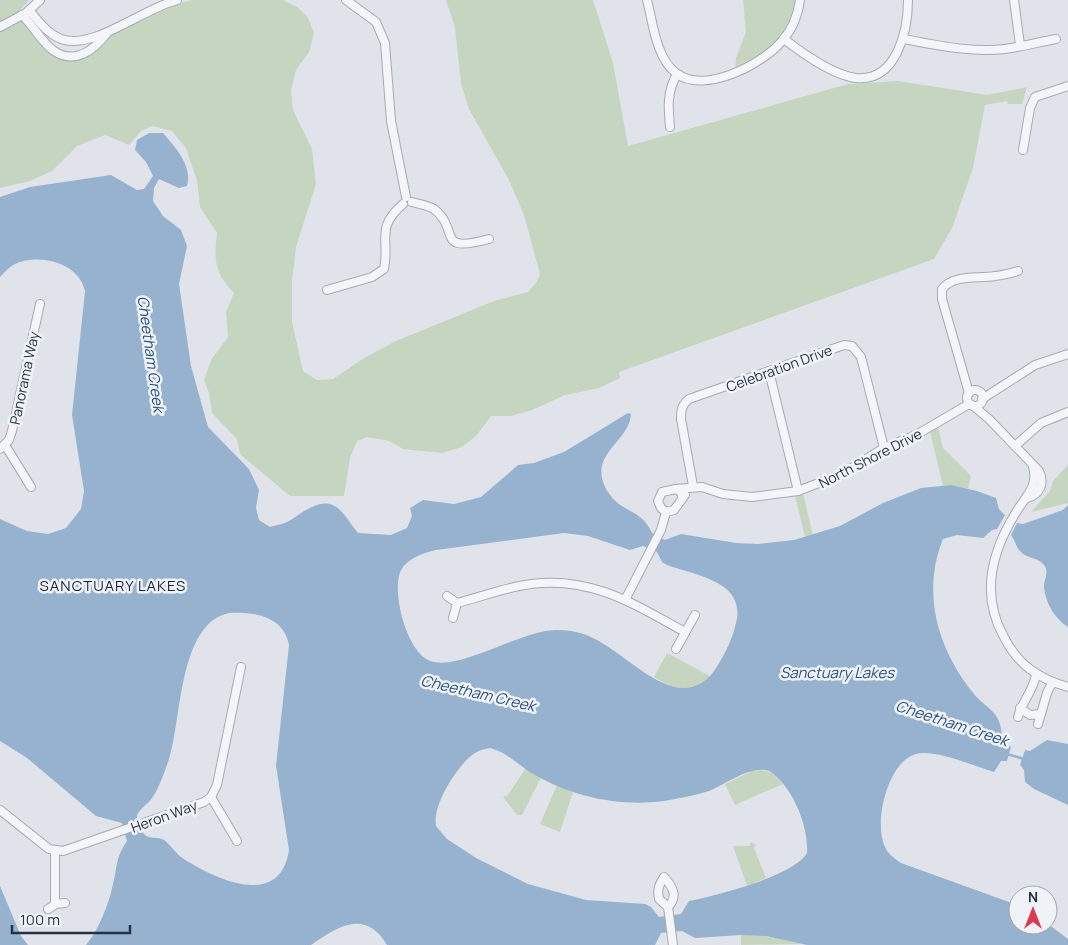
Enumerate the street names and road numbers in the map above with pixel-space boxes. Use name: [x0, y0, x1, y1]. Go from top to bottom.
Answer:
street label: Panorama Way: [5, 329, 43, 426]
street label: Celebration Drive: [723, 340, 835, 396]
street label: North Shore Drive: [815, 424, 925, 492]
street label: Heron Way: [128, 795, 200, 837]

